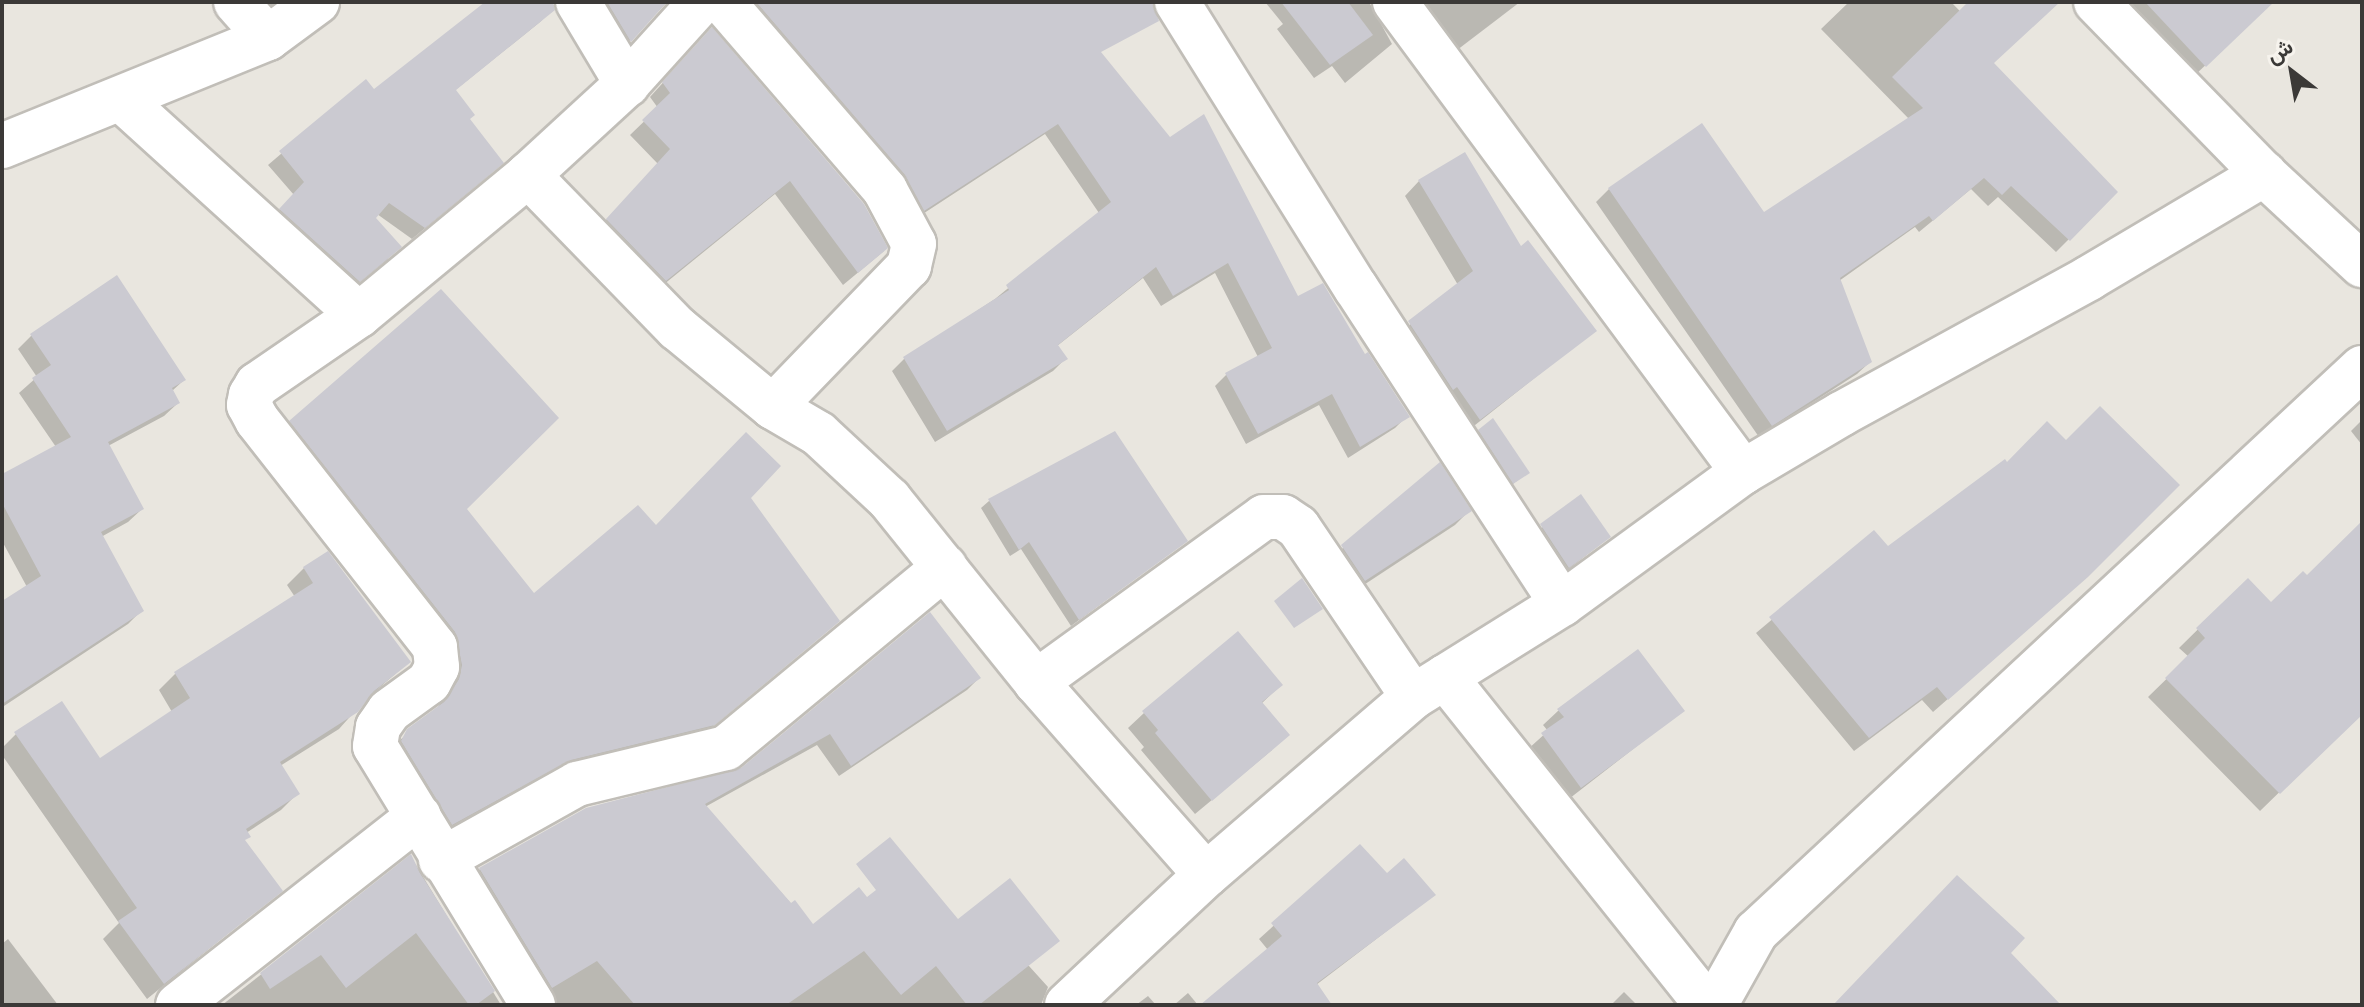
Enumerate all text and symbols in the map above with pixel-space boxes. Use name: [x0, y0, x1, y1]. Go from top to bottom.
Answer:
north arrow: [2252, 32, 2332, 112]
text: ش: [2261, 32, 2298, 70]

